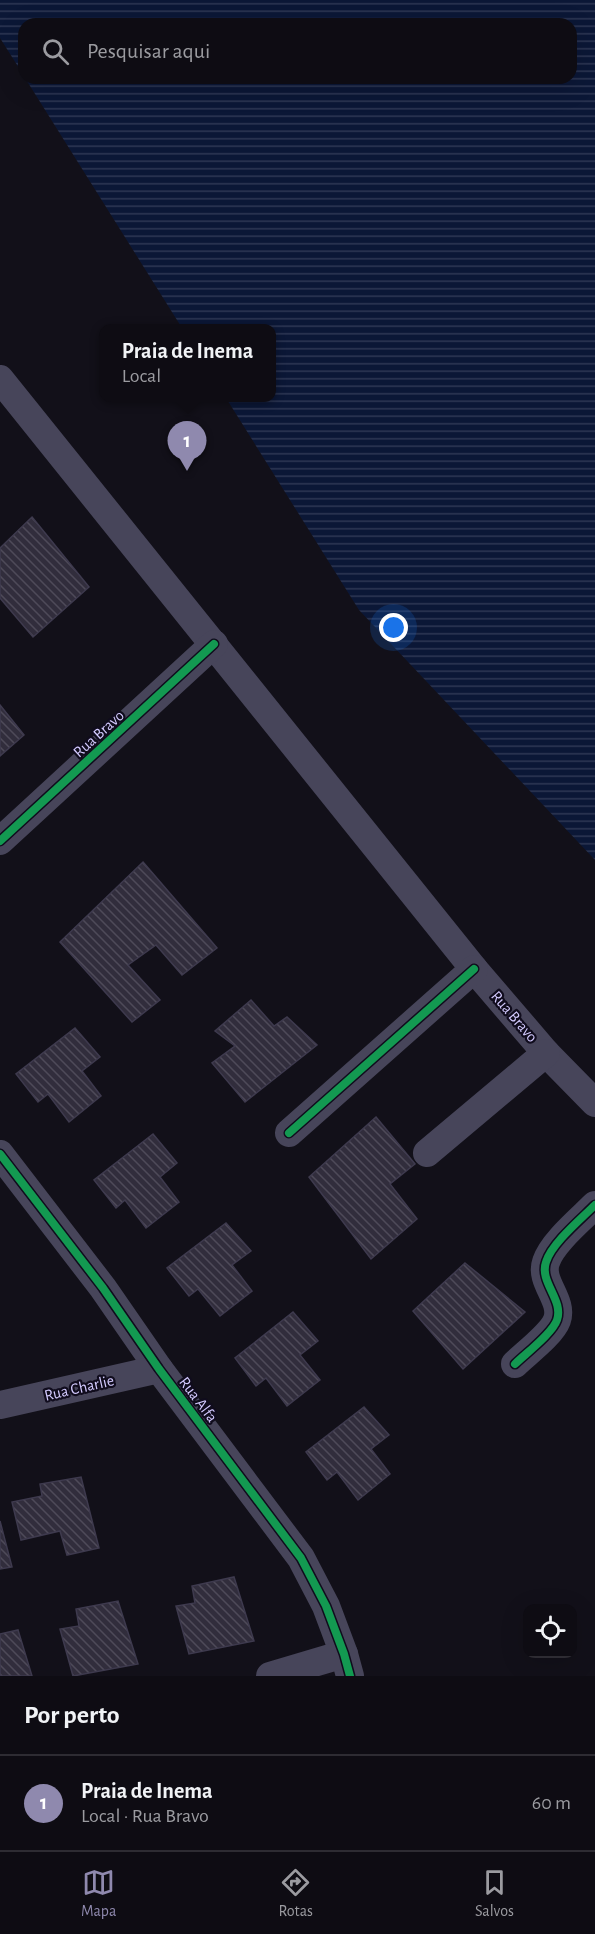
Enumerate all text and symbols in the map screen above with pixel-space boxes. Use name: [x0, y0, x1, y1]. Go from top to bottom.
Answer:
search box: [18, 18, 577, 84]
icon: search: [39, 35, 72, 68]
text: Pesquisar aqui: [87, 40, 210, 62]
popup: [99, 324, 276, 402]
text: Praia de Inema: [122, 340, 253, 362]
text: Local: [122, 366, 161, 386]
pin: 1: [168, 422, 207, 471]
your location: [379, 613, 408, 642]
street label: Rua Bravo: [70, 707, 127, 760]
street label: Rua Bravo: [488, 988, 541, 1045]
street label: Rua Charlie: [43, 1372, 116, 1404]
street label: Rua Alfa: [176, 1374, 220, 1425]
map controls: [523, 1604, 577, 1658]
button: locate: [523, 1604, 577, 1658]
text: Por perto: [24, 1702, 120, 1728]
text: Praia de Inema: [81, 1780, 213, 1802]
text: 1: [40, 1793, 47, 1813]
text: 60 m: [532, 1793, 571, 1813]
text: Local · Rua Bravo: [81, 1806, 209, 1826]
tab: Mapa: [81, 1866, 116, 1921]
tab: Rotas: [278, 1866, 313, 1921]
tab: Salvos: [475, 1866, 514, 1921]

